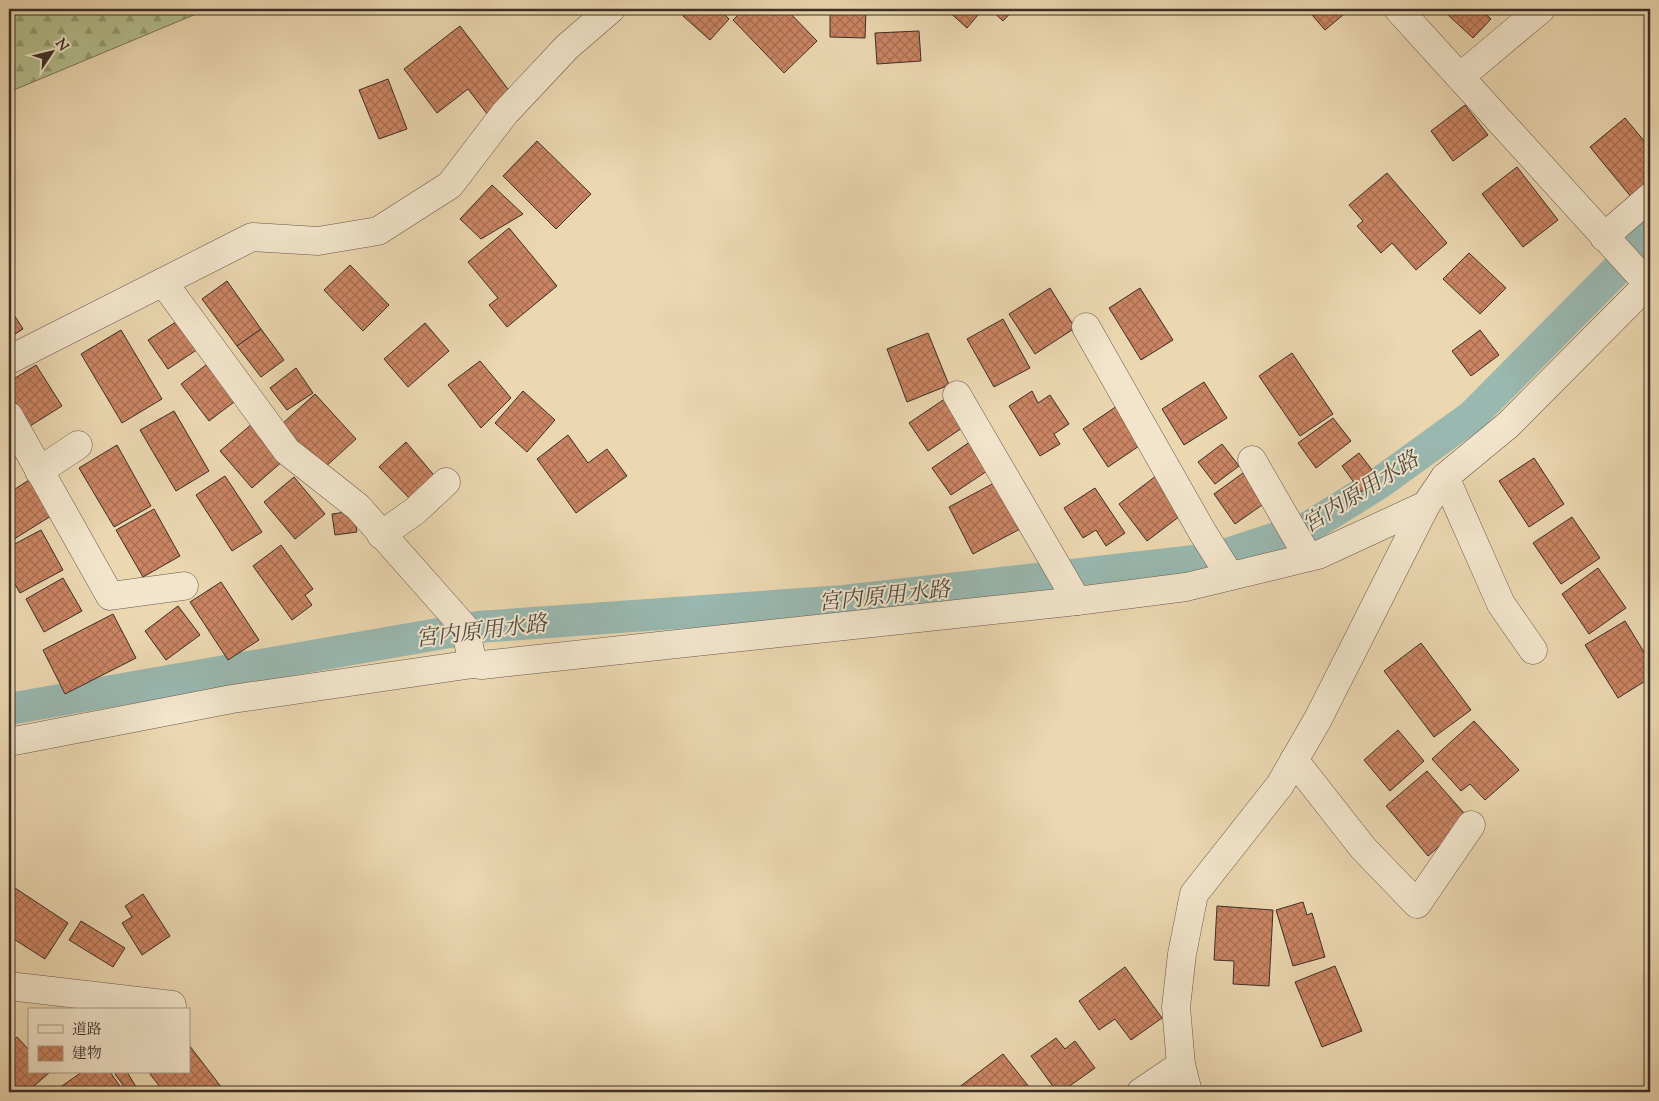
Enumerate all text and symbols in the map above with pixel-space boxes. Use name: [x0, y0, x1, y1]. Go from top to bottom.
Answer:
north arrow: [28, 28, 78, 78]
text: N: [50, 35, 72, 56]
water label: 宮内原用水路: [1297, 444, 1428, 542]
water label: 宮内原用水路: [817, 575, 954, 621]
water label: 宮内原用水路: [414, 609, 551, 657]
legend: [28, 1008, 190, 1074]
text: 道路: [72, 1020, 102, 1041]
text: 建物: [72, 1044, 102, 1065]

